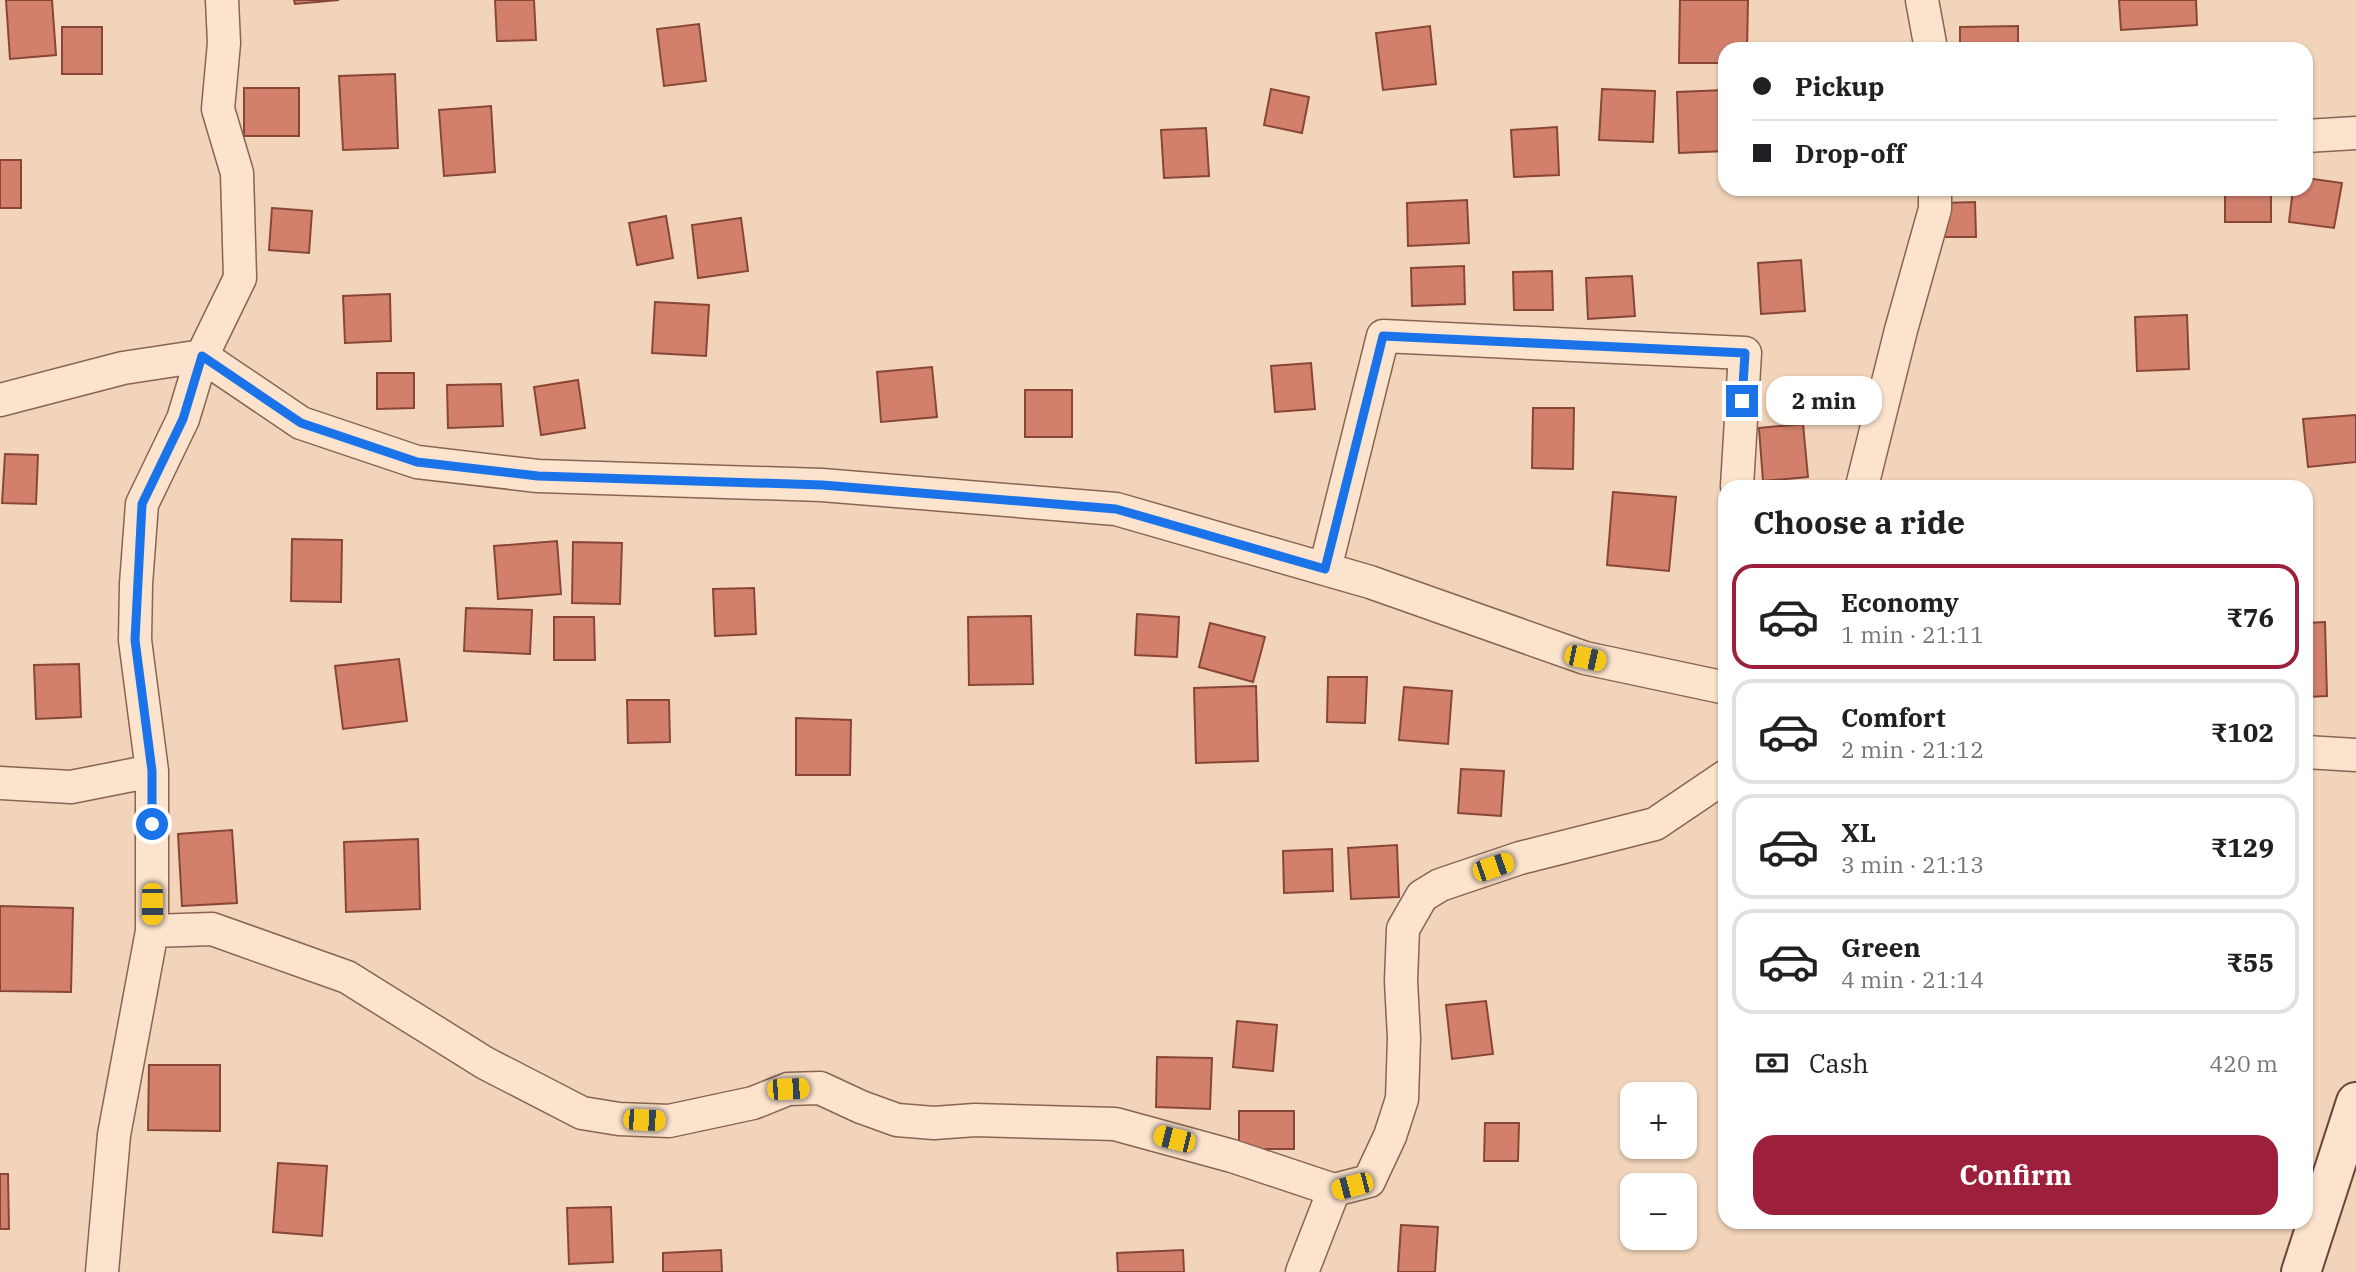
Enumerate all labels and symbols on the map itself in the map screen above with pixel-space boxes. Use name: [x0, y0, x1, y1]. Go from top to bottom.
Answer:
callout: 2 min: [1766, 376, 1882, 426]
route end: [1726, 385, 1758, 417]
car: [1563, 643, 1608, 673]
route start: [136, 808, 168, 840]
car: [1470, 850, 1517, 884]
car: [142, 883, 163, 925]
car: [767, 1078, 810, 1100]
car: [623, 1109, 666, 1131]
car: [1152, 1124, 1197, 1154]
car: [1329, 1170, 1376, 1202]

